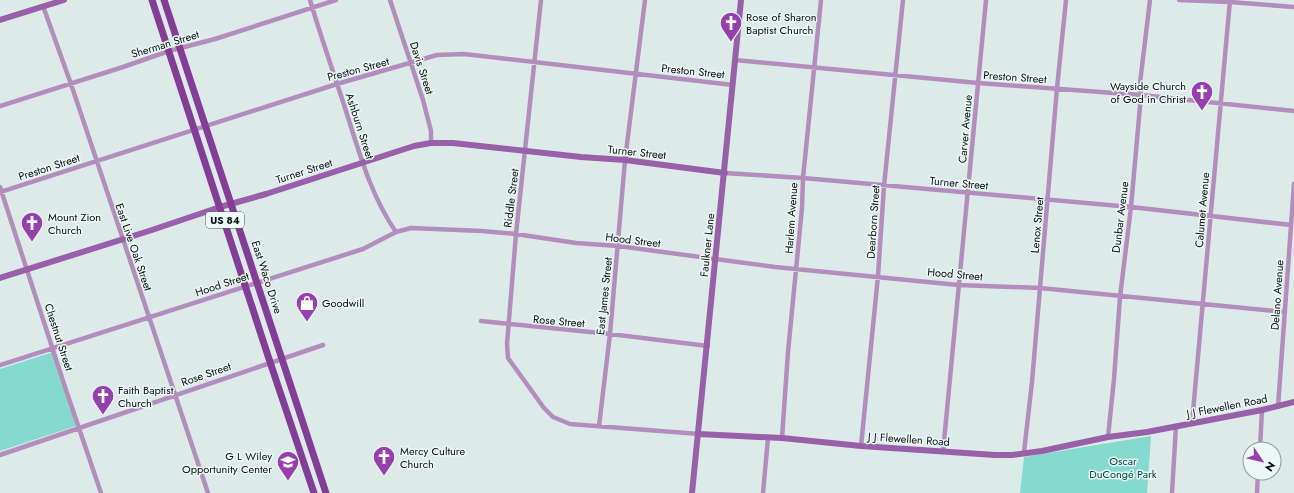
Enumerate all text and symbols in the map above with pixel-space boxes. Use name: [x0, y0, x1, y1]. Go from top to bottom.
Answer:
place label: Rose of Sharon Baptist Church: [746, 9, 817, 38]
church icon: Rose of Sharon Baptist Church: [718, 10, 744, 43]
street label: Sherman Street: [129, 26, 201, 62]
street label: Davis Street: [406, 40, 438, 97]
street label: Preston Street: [325, 53, 391, 85]
street label: Preston Street: [661, 60, 726, 82]
street label: Preston Street: [983, 67, 1048, 87]
place label: Wayside Church of God in Christ: [1110, 78, 1186, 107]
church icon: Wayside Church of God in Christ: [1189, 79, 1215, 112]
street label: Ashburn Street: [342, 91, 378, 161]
street label: Carver Avenue: [954, 94, 976, 164]
street label: Turner Street: [607, 141, 667, 163]
street label: Preston Street: [16, 149, 82, 184]
street label: Turner Street: [274, 154, 335, 188]
street label: Riddle Street: [499, 167, 523, 228]
street label: Calumet Avenue: [1191, 171, 1213, 248]
street label: Turner Street: [929, 172, 989, 194]
street label: Dunbar Avenue: [1108, 180, 1132, 254]
street label: Harlem Avenue: [781, 182, 801, 254]
street label: Dearborn Street: [862, 184, 884, 259]
street label: Lenox Street: [1027, 196, 1047, 254]
street label: East Live Oak Street: [112, 201, 157, 293]
place label: Mount Zion Church: [48, 209, 101, 238]
church icon: Mount Zion Church: [19, 210, 45, 243]
road number: US 84: [206, 212, 244, 228]
street label: Faulkner Lane: [696, 212, 718, 278]
street label: Hood Street: [604, 229, 662, 251]
street label: East Waco Drive: [248, 238, 286, 316]
street label: East James Street: [592, 256, 616, 336]
street label: Delano Avenue: [1267, 259, 1287, 331]
street label: Hood Street: [927, 264, 984, 284]
street label: Hood Street: [193, 268, 251, 300]
shop icon: Goodwill: [294, 290, 320, 323]
place label: Goodwill: [322, 295, 364, 311]
street label: Chestnut Street: [41, 301, 77, 373]
street label: Rose Street: [532, 311, 586, 331]
street label: Rose Street: [179, 358, 233, 390]
place label: Faith Baptist Church: [118, 382, 174, 411]
church icon: Faith Baptist Church: [90, 383, 116, 416]
street label: J J Flewellen Road: [1183, 390, 1269, 422]
street label: J J Flewellen Road: [866, 428, 950, 450]
north arrow: [1242, 441, 1282, 481]
place label: Mercy Culture Church: [400, 443, 465, 472]
church icon: Mercy Culture Church: [371, 444, 397, 477]
place label: G L Wiley Opportunity Center: [182, 448, 272, 477]
school or university icon: G L Wiley Opportunity Center: [275, 449, 301, 482]
park label: Oscar DuCongé Park: [1089, 453, 1157, 482]
text: N: [1261, 459, 1279, 475]

